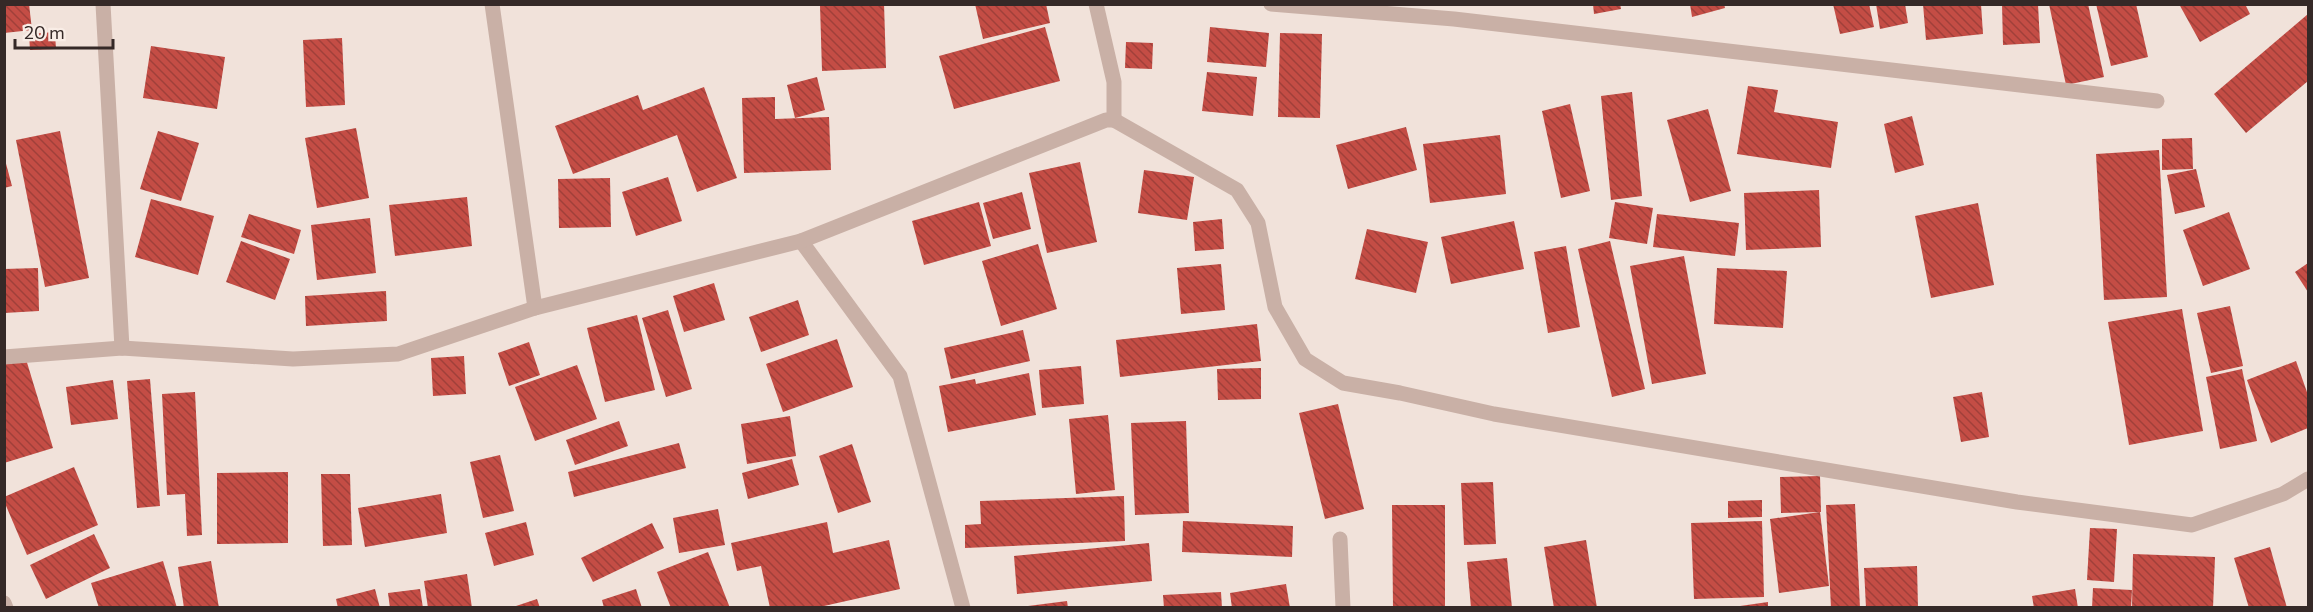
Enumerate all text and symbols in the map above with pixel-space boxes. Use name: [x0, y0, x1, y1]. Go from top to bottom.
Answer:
scale bar: [15, 12, 112, 50]
text: 20 m: [24, 21, 65, 43]

